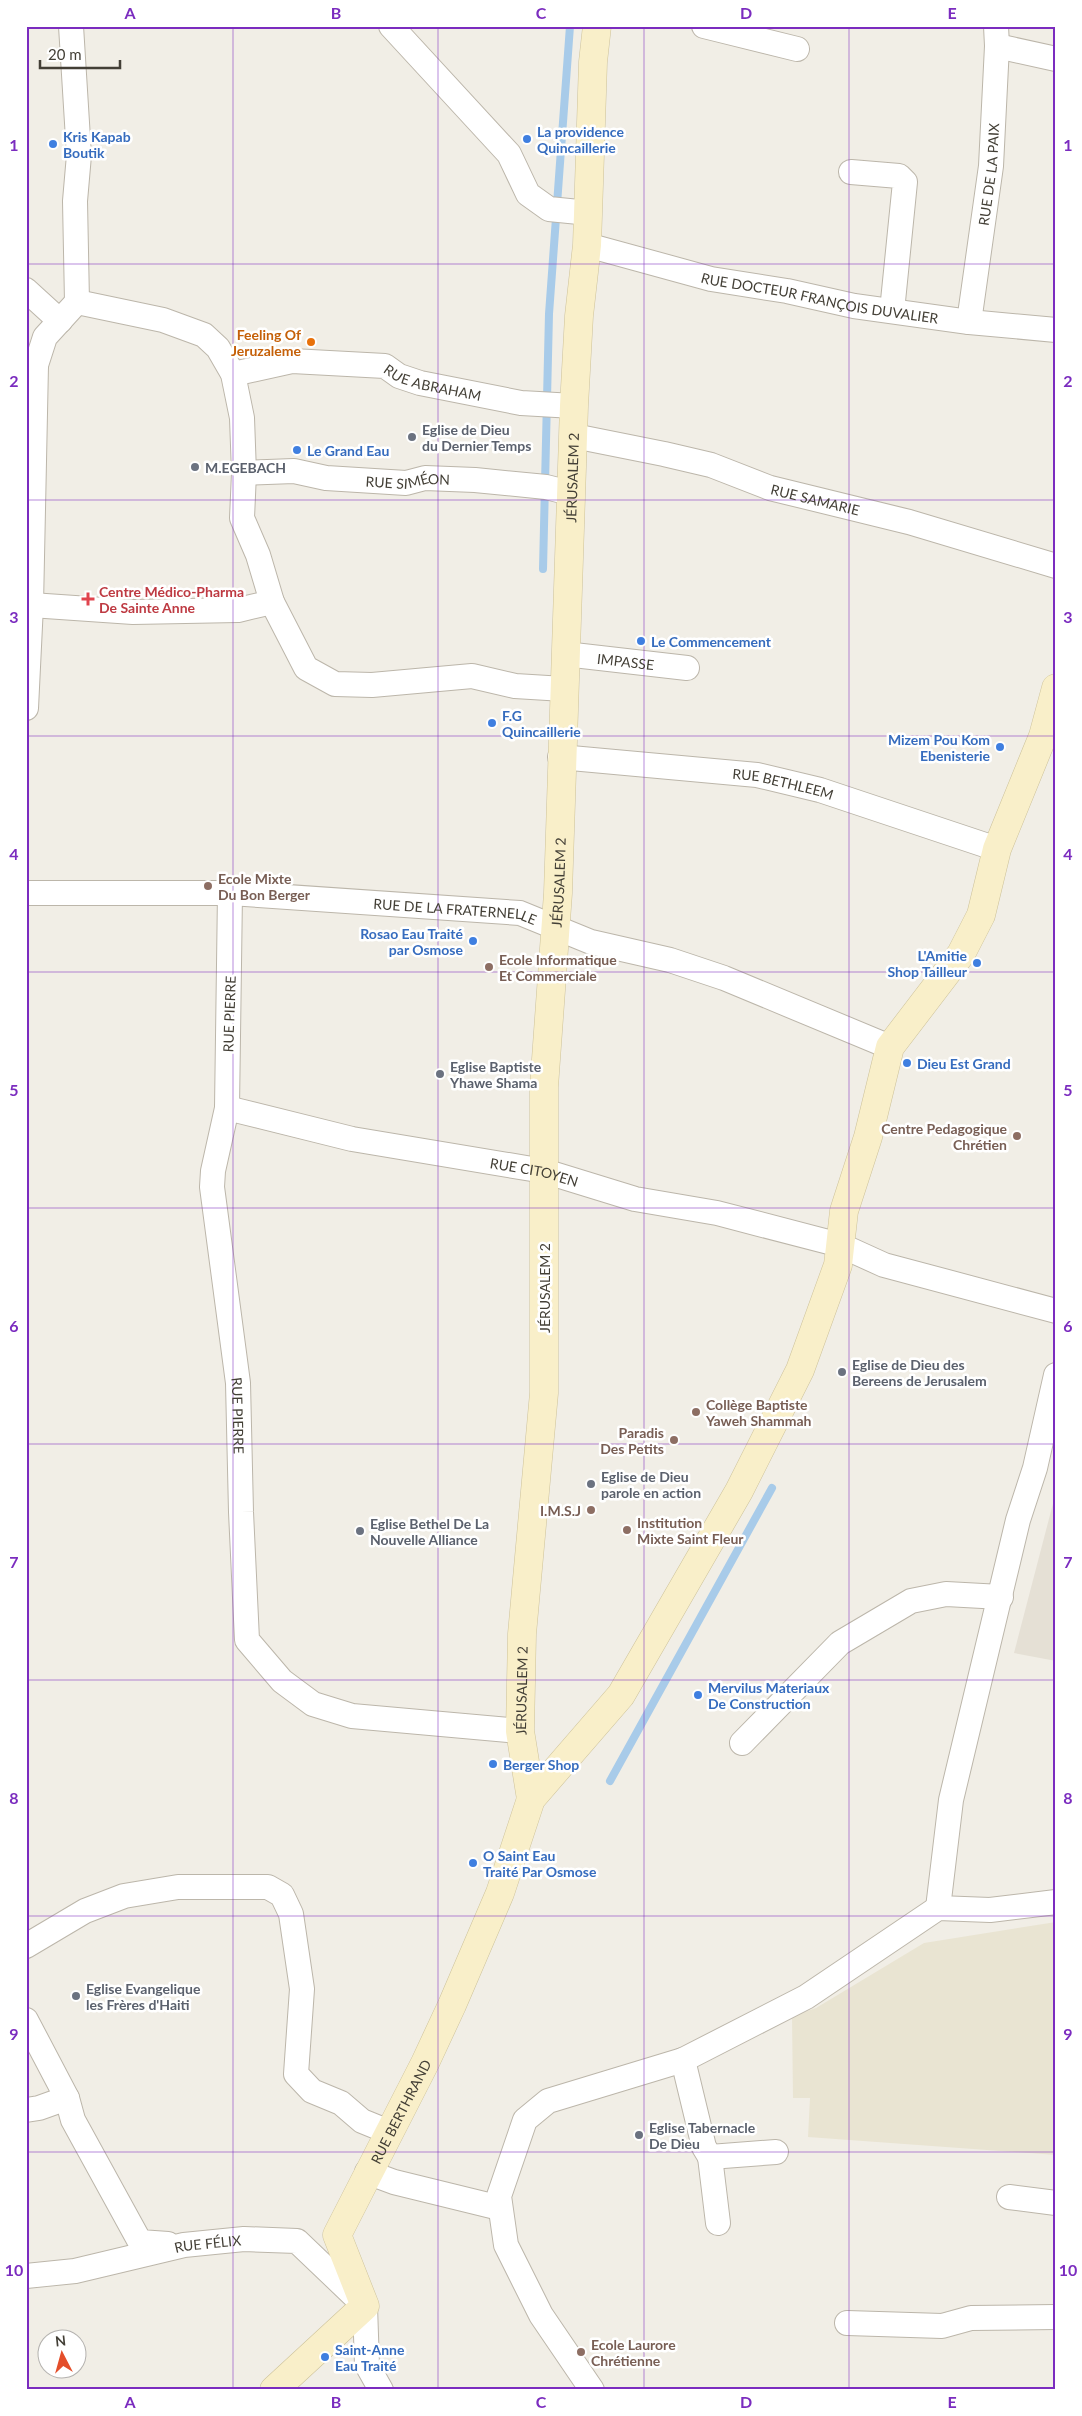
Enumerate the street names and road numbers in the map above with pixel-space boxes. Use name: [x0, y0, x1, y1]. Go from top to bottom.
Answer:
street label: RUE DE LA PAIX: [974, 123, 1002, 227]
street label: RUE DOCTEUR FRANÇOIS DUVALIER: [699, 268, 940, 326]
street label: RUE ABRAHAM: [381, 360, 483, 403]
street label: JÉRUSALEM 2: [562, 432, 582, 523]
street label: RUE SIMÉON: [365, 469, 450, 492]
street label: RUE SAMARIE: [769, 480, 861, 518]
street label: IMPASSE: [596, 649, 655, 673]
street label: RUE BETHLEEM: [732, 764, 836, 803]
street label: JÉRUSALEM 2: [547, 837, 568, 928]
street label: RUE DE LA FRATERNELLE: [373, 894, 539, 928]
street label: RUE PIERRE: [219, 975, 239, 1053]
street label: RUE CITOYEN: [489, 1154, 581, 1190]
street label: JÉRUSALEM 2: [536, 1243, 553, 1333]
street label: RUE PIERRE: [229, 1376, 248, 1454]
street label: JÉRUSALEM 2: [511, 1646, 530, 1737]
street label: RUE BERTHRAND: [366, 2056, 434, 2166]
street label: RUE FÉLIX: [173, 2231, 242, 2256]

